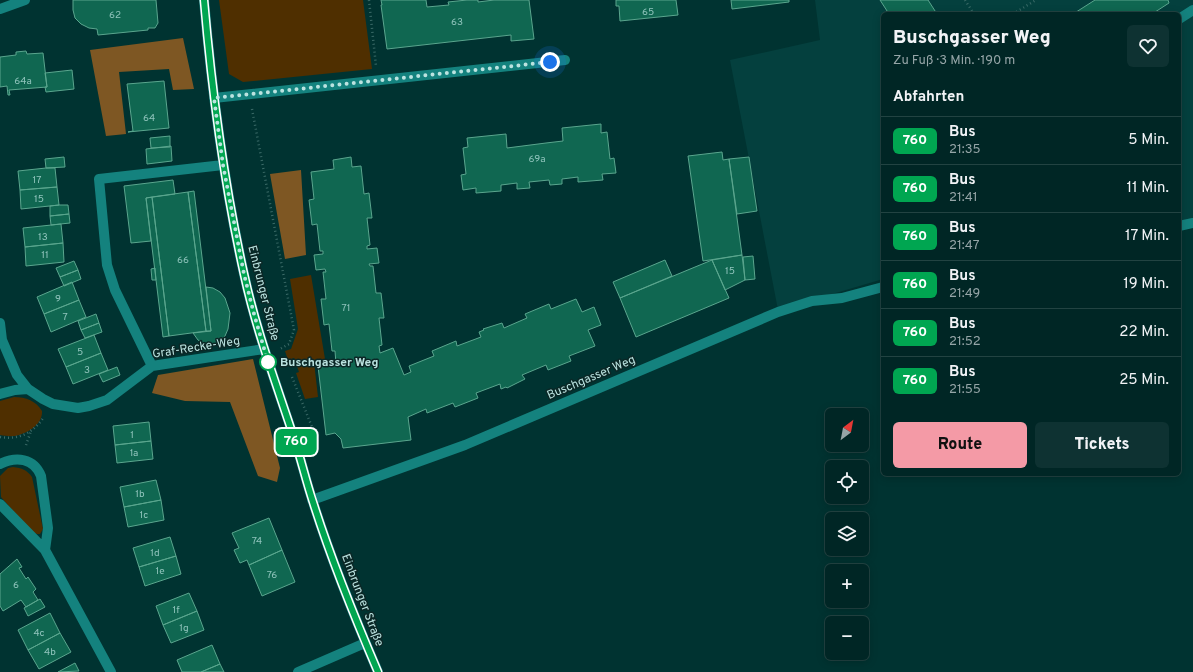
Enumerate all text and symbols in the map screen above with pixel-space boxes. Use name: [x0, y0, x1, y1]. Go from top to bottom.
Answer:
house number: 65: [642, 6, 654, 19]
house number: 62: [109, 9, 121, 22]
house number: 63: [451, 16, 463, 29]
button: heart: [1127, 25, 1169, 67]
text: Buschgasser Weg: [893, 26, 1051, 50]
your location: [540, 52, 560, 72]
text: Zu Fuß · 3 Min. · 190 m: [893, 53, 1015, 69]
house number: 64a: [14, 75, 32, 88]
text: Abfahrten: [893, 88, 964, 107]
house number: 64: [143, 112, 155, 125]
text: Bus: [949, 123, 976, 142]
text: 5 Min.: [1128, 131, 1169, 150]
text: 760: [903, 132, 927, 149]
text: 21:35: [949, 142, 981, 158]
house number: 69a: [529, 153, 545, 166]
text: Bus: [949, 171, 976, 190]
house number: 17: [33, 174, 41, 187]
text: 11 Min.: [1126, 179, 1169, 198]
text: 760: [903, 180, 927, 197]
text: 21:41: [949, 190, 978, 206]
house number: 15: [34, 193, 44, 206]
text: Bus: [949, 219, 976, 238]
text: 17 Min.: [1125, 227, 1169, 246]
text: 760: [903, 228, 927, 245]
house number: 13: [38, 231, 48, 244]
text: 21:47: [949, 238, 979, 254]
street label: Einbrunger Straße: [243, 244, 283, 343]
house number: 11: [41, 249, 49, 262]
house number: 66: [177, 254, 189, 267]
house number: 15: [725, 265, 735, 278]
text: Bus: [949, 267, 976, 286]
text: 19 Min.: [1123, 275, 1169, 294]
text: 760: [903, 276, 927, 293]
text: 21:49: [949, 286, 980, 302]
house number: 9: [55, 293, 61, 306]
house number: 71: [341, 302, 351, 315]
house number: 7: [62, 311, 68, 324]
text: Bus: [949, 315, 976, 334]
text: 22 Min.: [1119, 323, 1169, 342]
text: 760: [903, 324, 927, 341]
street label: Graf-Recke-Weg: [151, 333, 241, 363]
text: 21:52: [949, 334, 981, 350]
house number: 5: [77, 346, 83, 359]
street label: Buschgasser Weg: [545, 352, 638, 404]
marker: Buschgasser Weg: [259, 353, 277, 371]
place label: Buschgasser Weg: [280, 355, 378, 371]
text: Bus: [949, 363, 976, 382]
house number: 3: [84, 364, 90, 377]
text: 25 Min.: [1119, 371, 1169, 390]
text: 760: [903, 372, 927, 389]
text: 21:55: [949, 382, 981, 398]
north arrow: [825, 408, 869, 452]
map controls: [825, 408, 869, 660]
button: Route: [893, 422, 1027, 468]
button: Tickets: [1035, 422, 1169, 468]
house number: 1: [130, 429, 134, 442]
line badge: 760: [273, 429, 319, 455]
text: 760: [284, 433, 308, 450]
house number: 1a: [130, 447, 138, 460]
button: locate: [825, 460, 869, 504]
house number: 1b: [135, 488, 145, 501]
house number: 1c: [140, 509, 148, 522]
button: layers: [825, 512, 869, 556]
house number: 74: [252, 535, 262, 548]
house number: 1d: [150, 547, 160, 560]
street label: Einbrunger Straße: [337, 552, 387, 649]
button: +: [825, 564, 869, 608]
house number: 1e: [155, 565, 165, 578]
house number: 76: [267, 569, 277, 582]
house number: 6: [13, 579, 19, 592]
house number: 1f: [172, 604, 180, 617]
button: −: [825, 616, 869, 660]
house number: 1g: [179, 622, 189, 635]
house number: 4c: [33, 627, 45, 640]
house number: 4b: [44, 646, 56, 659]

